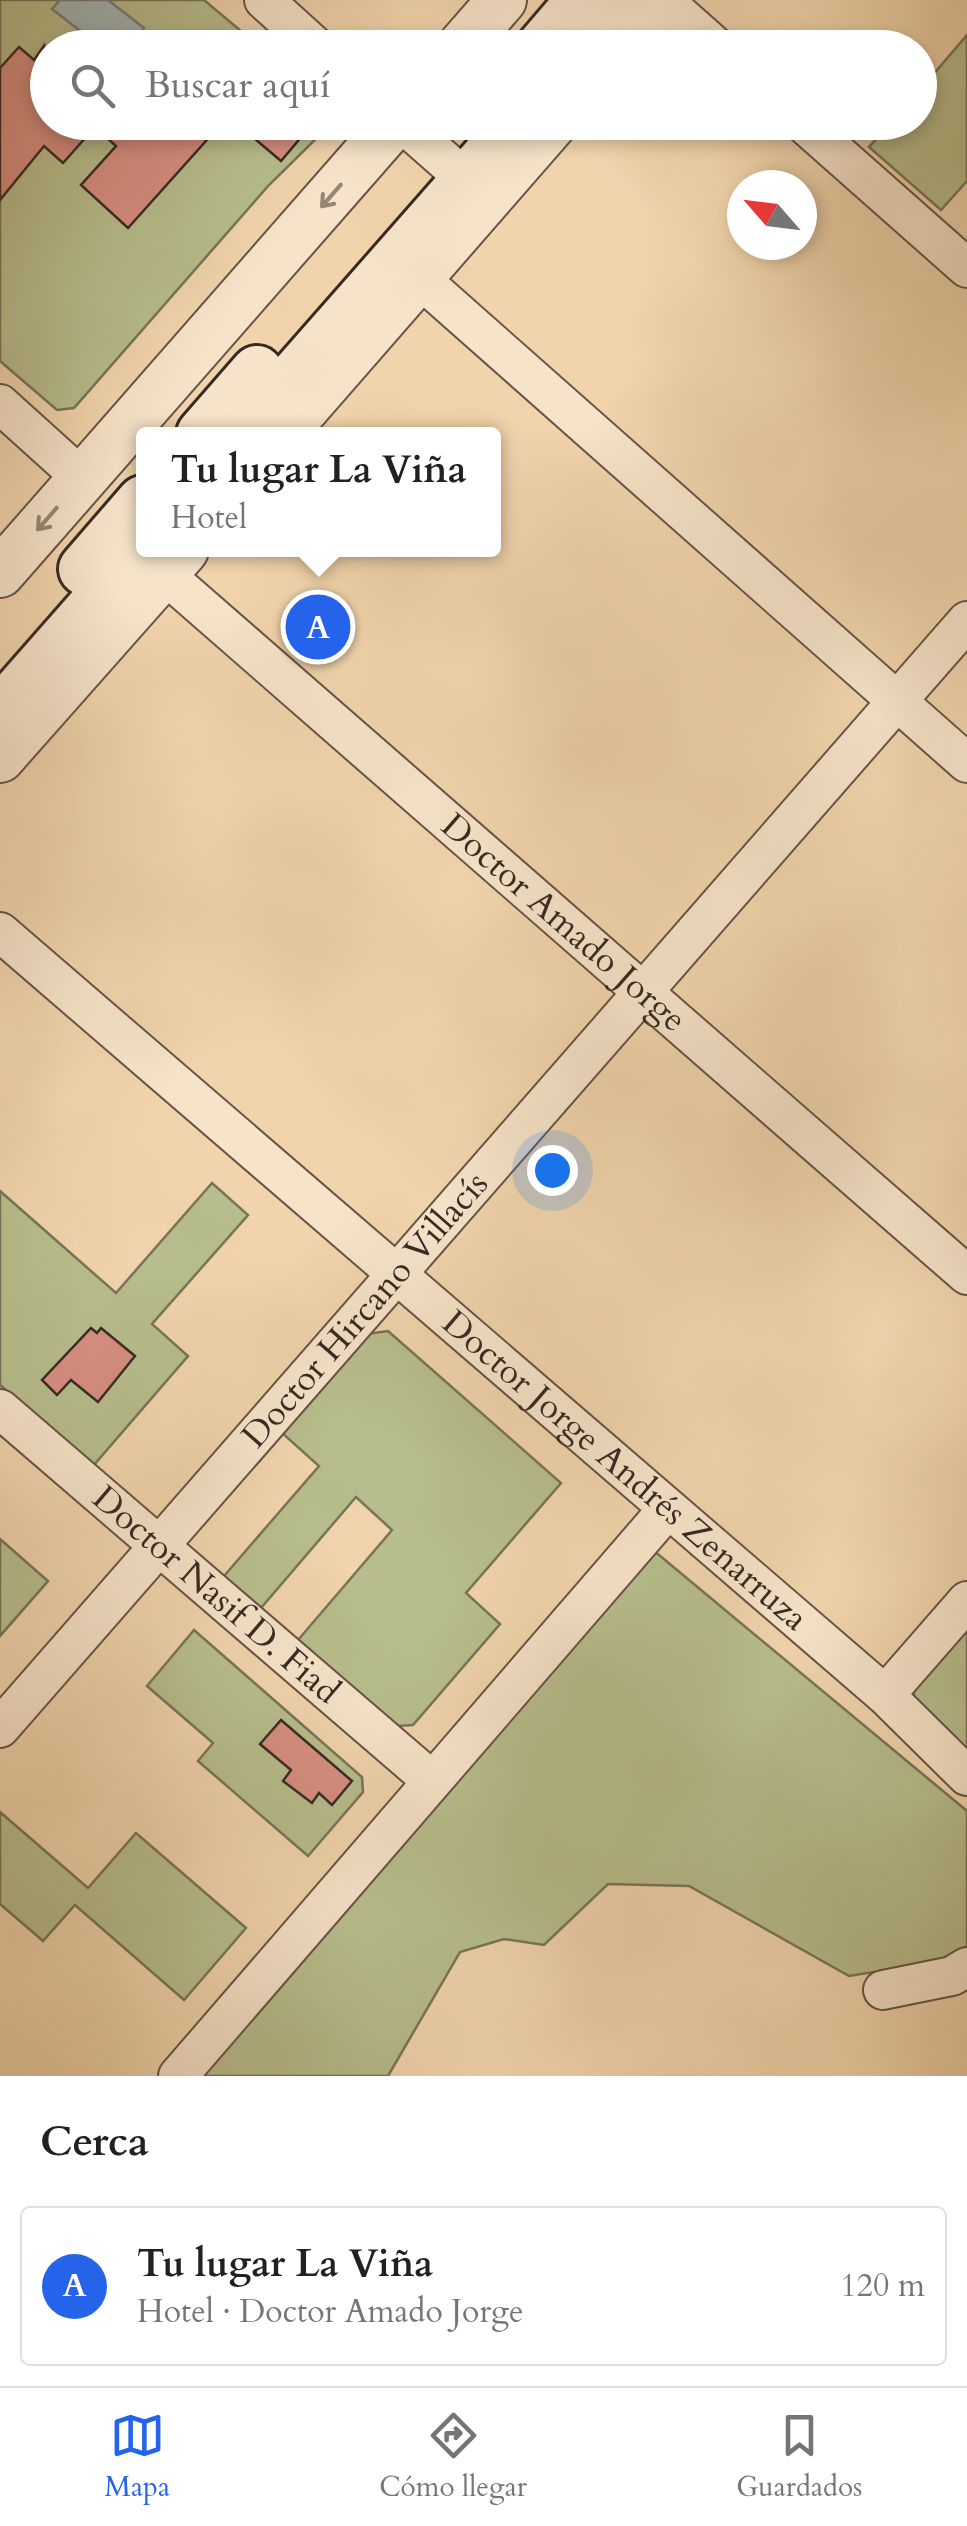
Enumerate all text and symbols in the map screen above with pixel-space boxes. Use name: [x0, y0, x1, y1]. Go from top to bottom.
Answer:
search box: [30, 30, 937, 140]
icon: search: [65, 58, 120, 113]
text: Buscar aquí: [145, 59, 331, 111]
north arrow: [727, 170, 817, 260]
one-way arrow: [320, 183, 343, 208]
popup: [136, 427, 501, 557]
text: Tu lugar La Viña: [170, 444, 467, 496]
text: Hotel: [170, 496, 247, 540]
one-way arrow: [36, 506, 59, 531]
pin: A: [286, 590, 350, 664]
street label: Doctor Amado Jorge: [431, 802, 697, 1043]
your location: [527, 1145, 578, 1196]
street label: Doctor Hircano Villacís: [231, 1161, 499, 1459]
street label: Doctor Jorge Andrés Zenarruza: [432, 1300, 818, 1642]
street label: Doctor Nasif D. Fiad: [82, 1475, 350, 1715]
text: Cerca: [40, 2113, 149, 2170]
text: Tu lugar La Viña: [137, 2238, 433, 2290]
text: A: [62, 2264, 87, 2308]
text: 120 m: [840, 2264, 925, 2308]
text: Hotel · Doctor Amado Jorge: [137, 2290, 524, 2334]
tab: Mapa: [105, 2408, 170, 2506]
tab: Cómo llegar: [379, 2408, 527, 2506]
tab: Guardados: [736, 2408, 862, 2506]

